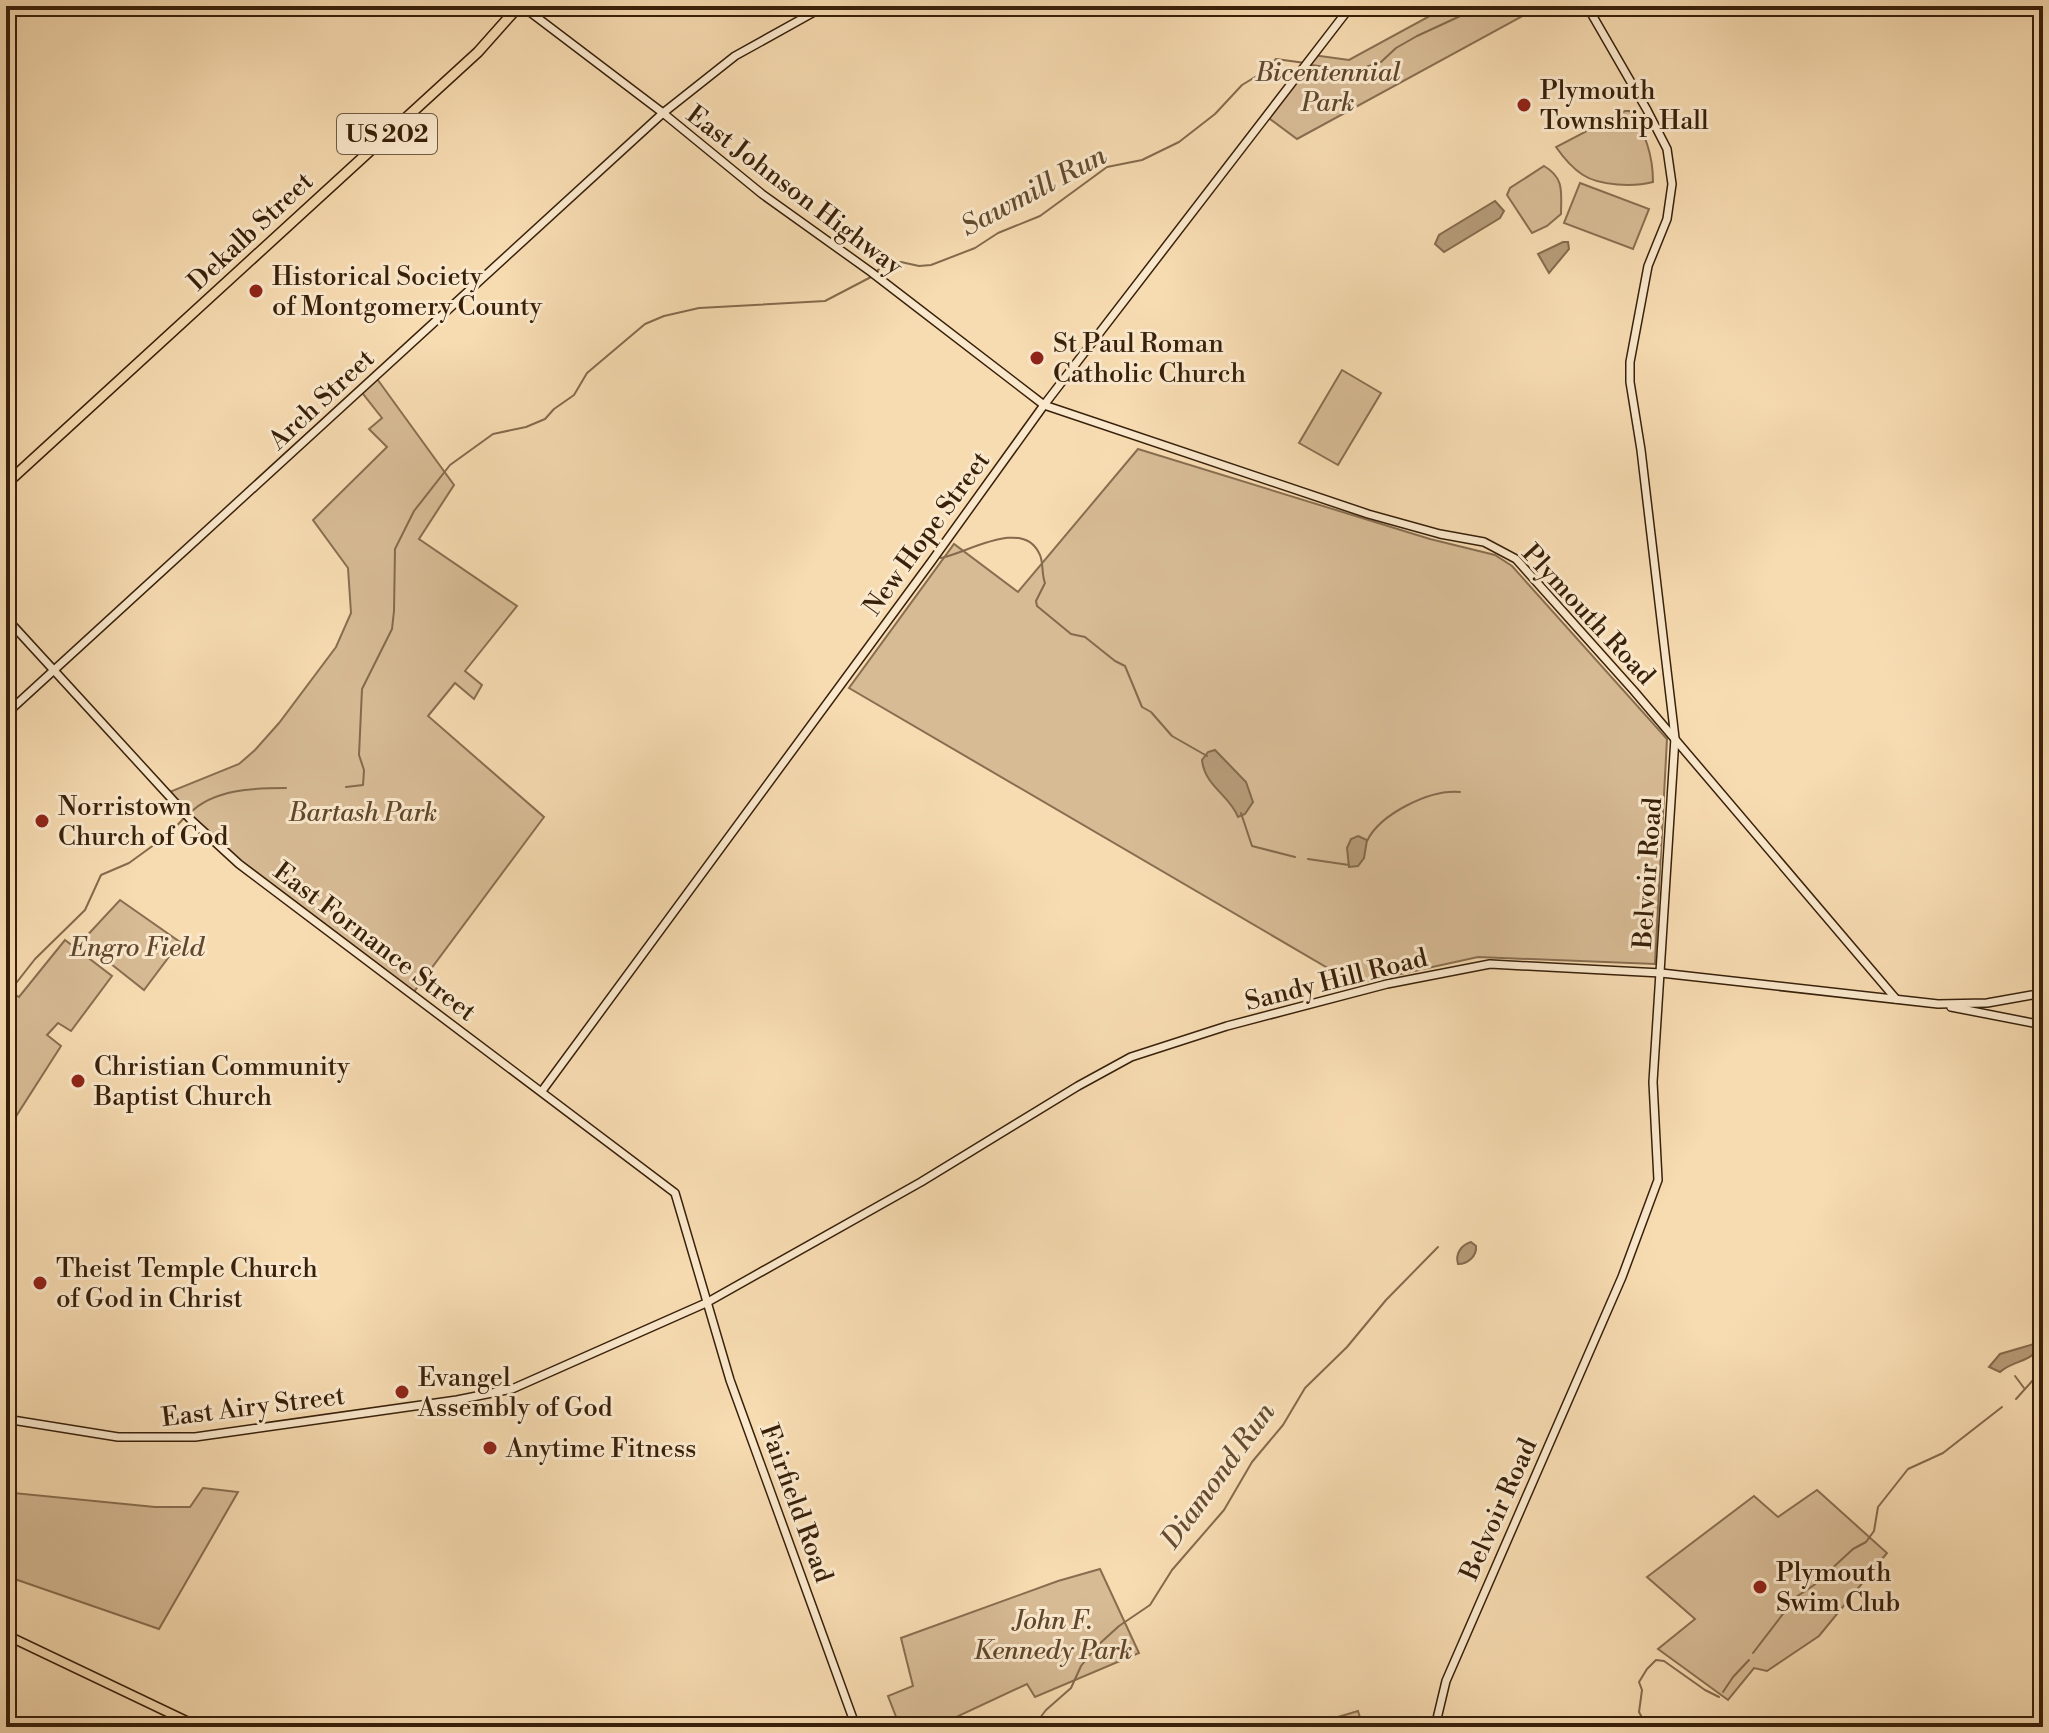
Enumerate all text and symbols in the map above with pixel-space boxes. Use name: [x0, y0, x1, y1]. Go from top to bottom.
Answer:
park label: Bicentennial Park: [1254, 57, 1401, 119]
place label: Plymouth Township Hall: [1540, 75, 1709, 137]
marker: Plymouth Township Hall: [1515, 96, 1533, 114]
street label: East Johnson Highway: [680, 99, 909, 283]
road number: US 202: [337, 114, 437, 154]
water label: Sawmill Run: [955, 138, 1113, 244]
street label: Dekalb Street: [181, 166, 320, 298]
place label: Historical Society of Montgomery County: [272, 261, 542, 323]
marker: Historical Society of Montgomery County: [247, 282, 265, 300]
place label: St Paul Roman Catholic Church: [1053, 328, 1246, 390]
street label: Arch Street: [261, 343, 381, 458]
marker: St Paul Roman Catholic Church: [1028, 349, 1046, 367]
street label: New Hope Street: [857, 445, 997, 622]
street label: Plymouth Road: [1515, 538, 1662, 692]
place label: Norristown Church of God: [58, 791, 229, 853]
street label: Belvoir Road: [1627, 796, 1669, 951]
park label: Bartash Park: [288, 797, 437, 829]
marker: Norristown Church of God: [33, 812, 51, 830]
street label: East Fornance Street: [267, 855, 482, 1028]
park label: Engro Field: [69, 932, 206, 964]
street label: Sandy Hill Road: [1242, 942, 1431, 1018]
place label: Christian Community Baptist Church: [93, 1051, 350, 1113]
marker: Christian Community Baptist Church: [69, 1072, 87, 1090]
place label: Theist Temple Church of God in Christ: [56, 1253, 318, 1315]
marker: Theist Temple Church of God in Christ: [31, 1274, 49, 1292]
place label: Evangel Assembly of God: [417, 1362, 613, 1424]
street label: East Airy Street: [160, 1380, 347, 1434]
marker: Evangel Assembly of God: [393, 1383, 411, 1401]
water label: Diamond Run: [1153, 1396, 1283, 1557]
street label: Fairfield Road: [753, 1420, 840, 1587]
place label: Anytime Fitness: [505, 1433, 696, 1465]
street label: Belvoir Road: [1453, 1433, 1544, 1586]
marker: Anytime Fitness: [481, 1439, 499, 1457]
place label: Plymouth Swim Club: [1776, 1557, 1900, 1619]
marker: Plymouth Swim Club: [1751, 1578, 1769, 1596]
park label: John F. Kennedy Park: [973, 1605, 1133, 1667]

